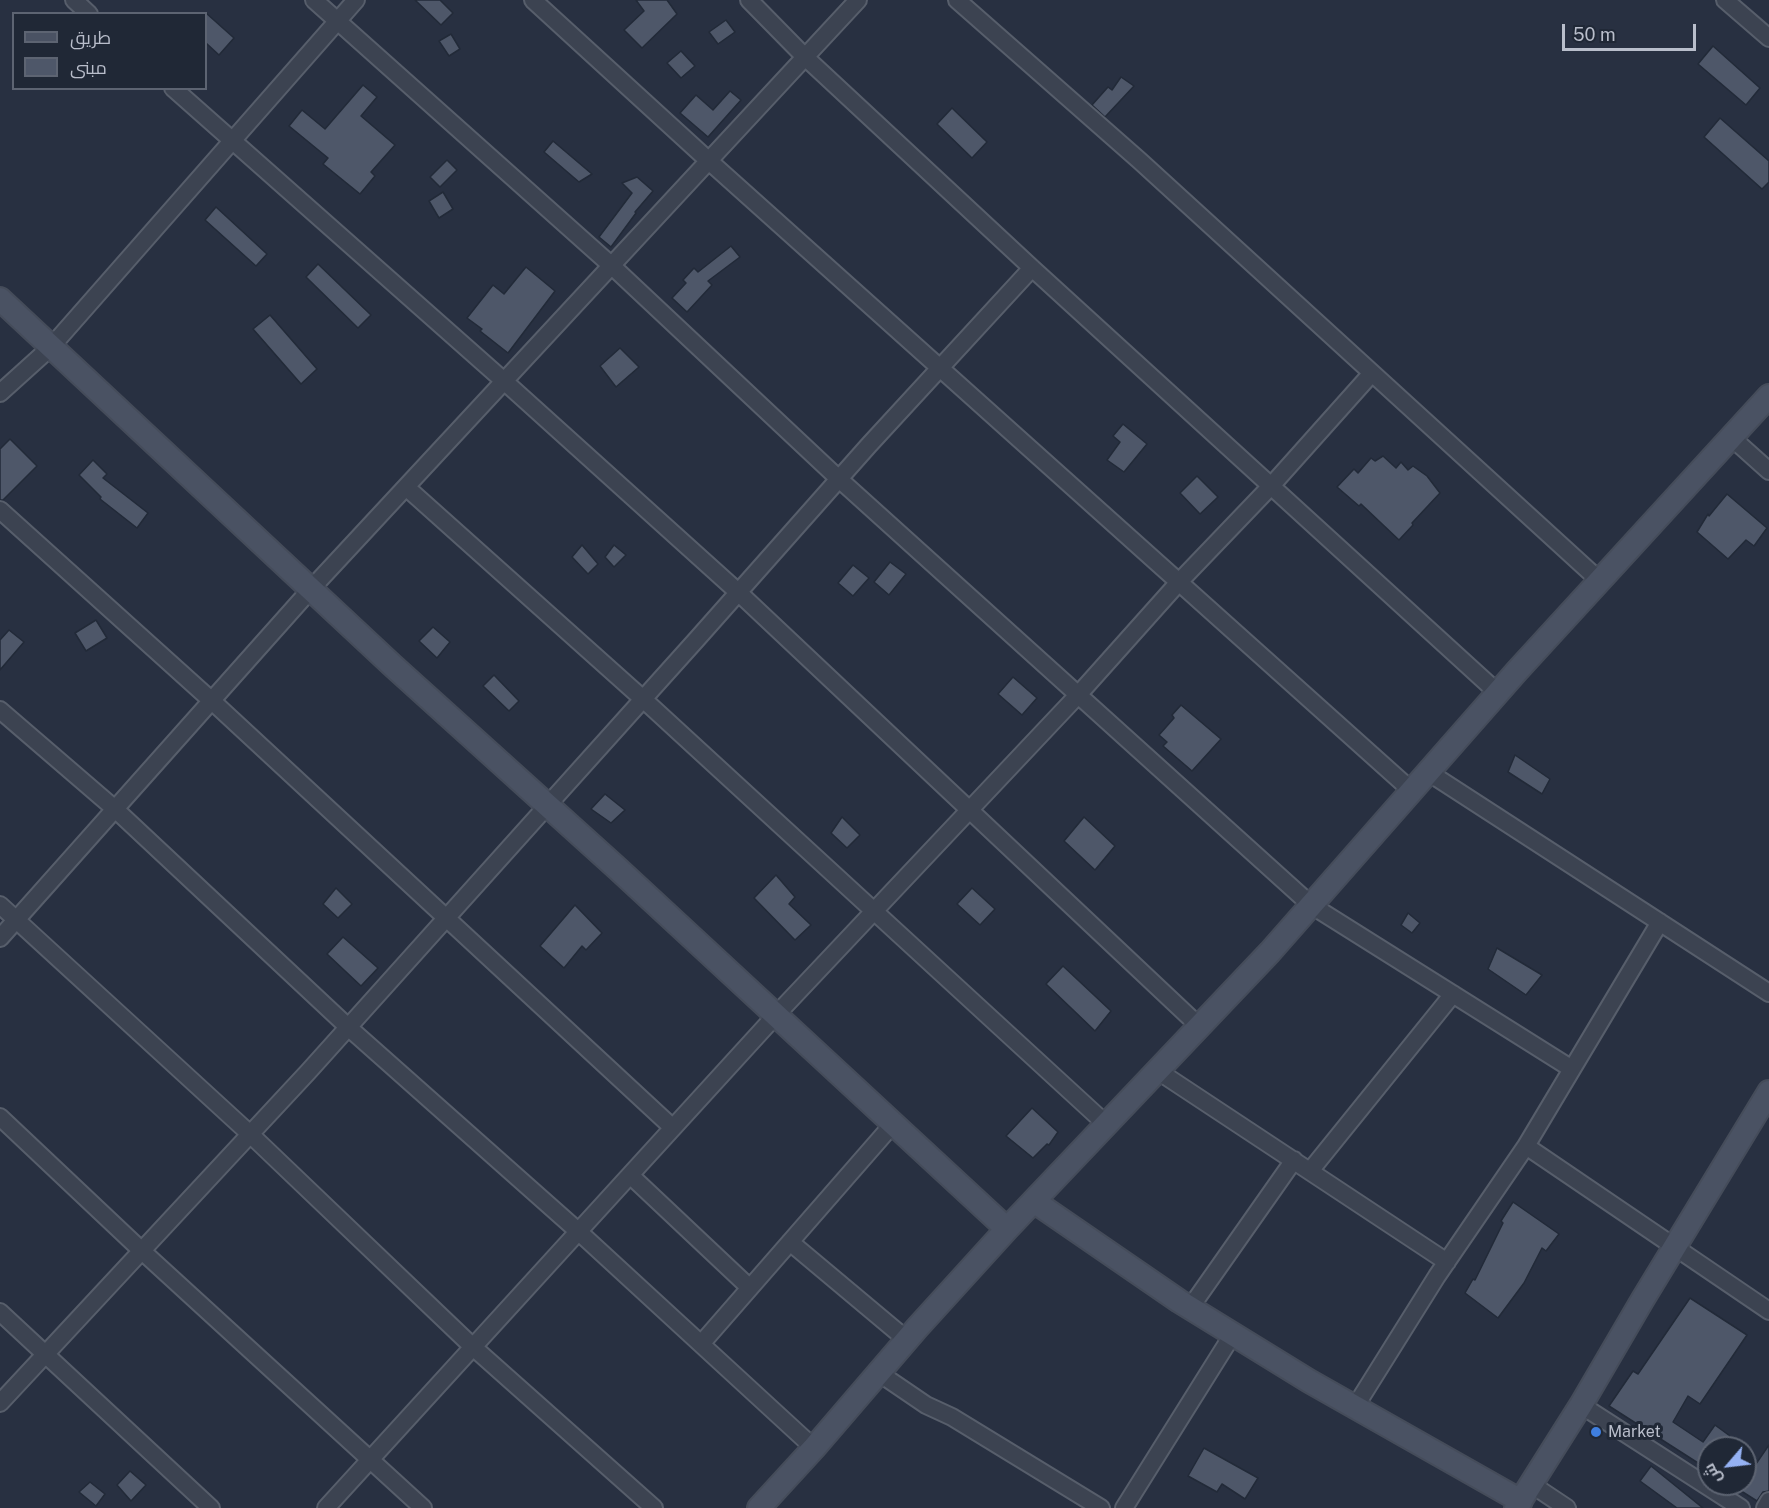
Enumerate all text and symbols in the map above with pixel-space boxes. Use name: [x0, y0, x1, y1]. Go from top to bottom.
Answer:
legend: [12, 12, 207, 90]
scale bar: [1565, 12, 1698, 50]
text: 50 m: [1573, 24, 1616, 45]
text: طريق: [70, 27, 111, 48]
text: مبنى: [70, 57, 107, 78]
place label: Market: [1608, 1422, 1661, 1442]
marker: Market: [1589, 1425, 1603, 1439]
north arrow: [1697, 1436, 1757, 1496]
text: ش: [1699, 1460, 1726, 1487]

